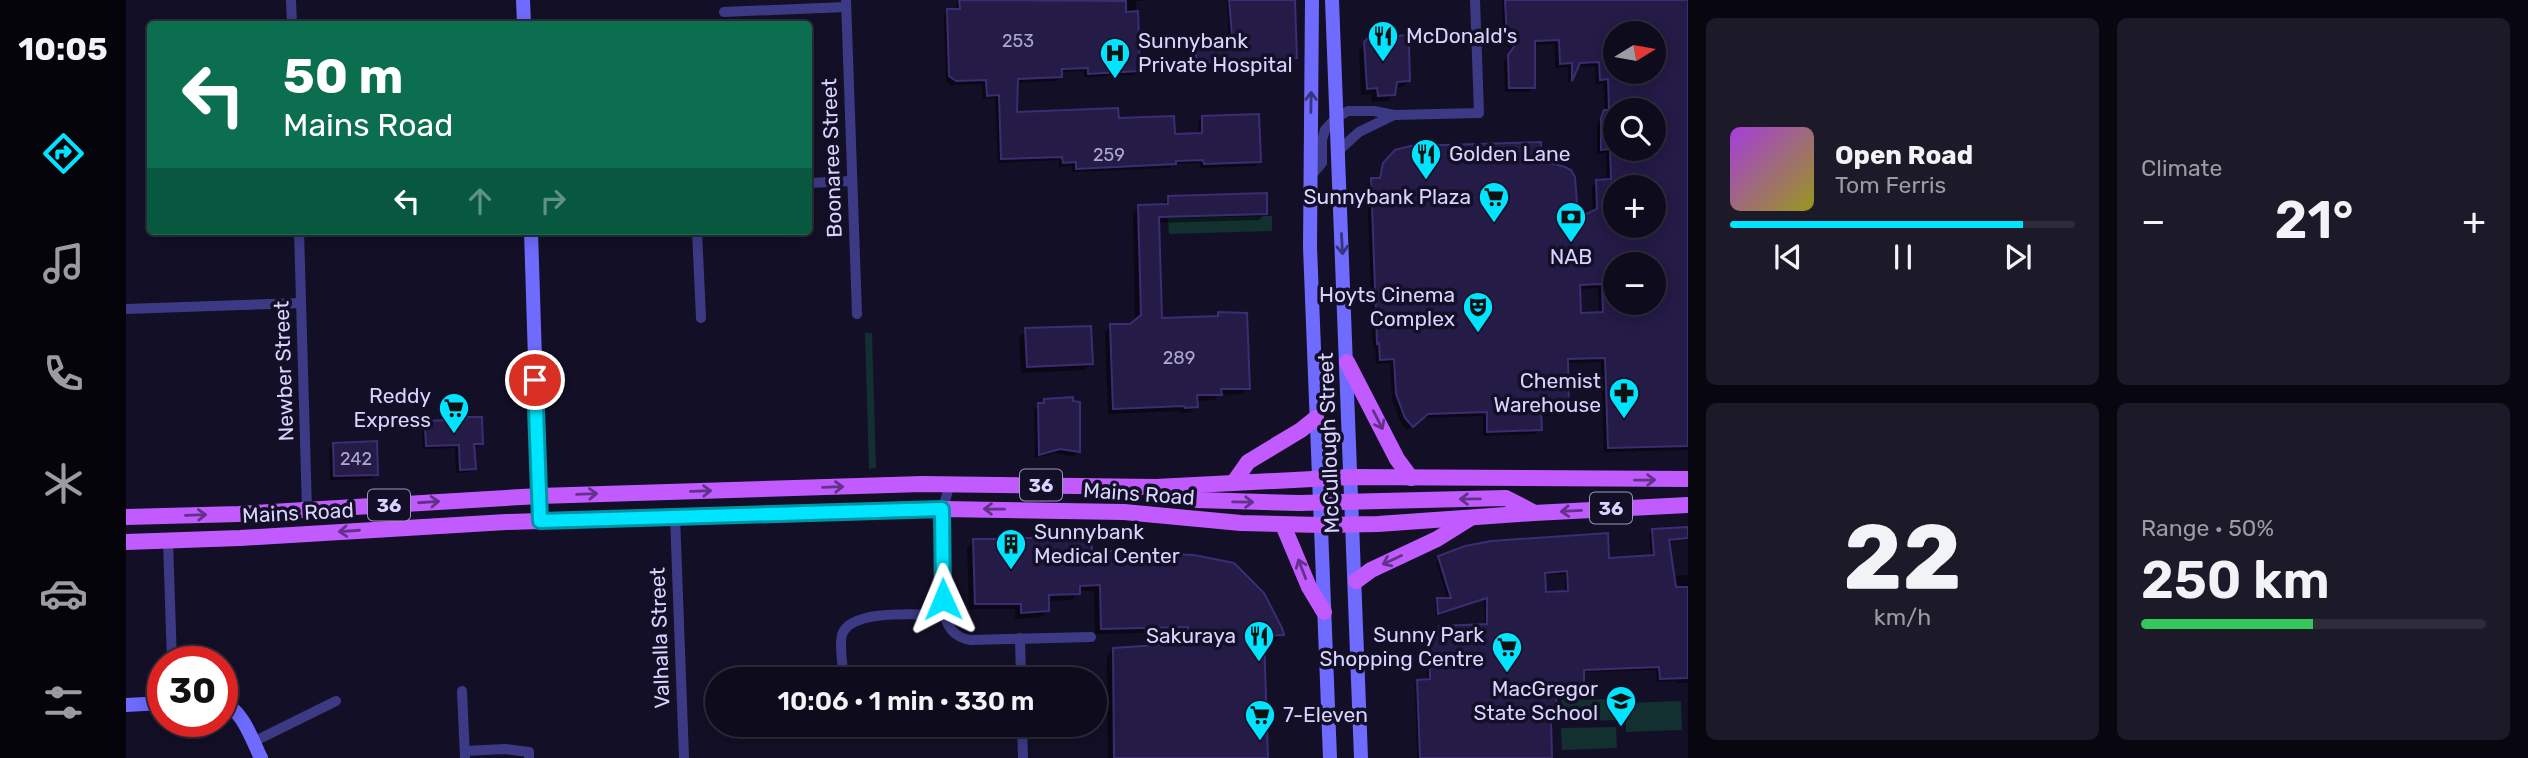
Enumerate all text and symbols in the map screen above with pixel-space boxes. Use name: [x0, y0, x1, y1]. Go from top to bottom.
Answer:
restaurant icon: McDonald's: [1366, 19, 1400, 63]
north arrow: [1603, 21, 1666, 84]
map controls: [1603, 21, 1666, 315]
place label: McDonald's: [1406, 23, 1518, 48]
place label: Sunnybank Private Hospital: [1138, 28, 1293, 77]
text: 10:05: [18, 30, 108, 68]
house number: 253: [1002, 30, 1034, 52]
hospital icon: Sunnybank Private Hospital: [1098, 36, 1132, 80]
text: 50 m: [283, 47, 403, 105]
icon: left: [168, 49, 259, 140]
street label: Boonaree Street: [816, 78, 847, 238]
one-way arrow: [1304, 91, 1317, 114]
button: search: [1603, 98, 1666, 161]
text: Mains Road: [283, 106, 453, 144]
icon: directions: [39, 129, 88, 178]
restaurant icon: Golden Lane: [1409, 137, 1443, 181]
text: Open Road: [1835, 140, 1973, 171]
place label: Golden Lane: [1449, 141, 1571, 166]
house number: 259: [1093, 144, 1125, 166]
text: Climate: [2141, 154, 2222, 182]
text: Tom Ferris: [1835, 171, 1946, 199]
button: +: [1603, 175, 1666, 238]
supermarket icon: Sunnybank Plaza: [1477, 180, 1511, 224]
icon: left: [388, 182, 426, 220]
icon: ahead: [461, 182, 499, 220]
icon: right: [534, 182, 572, 220]
place label: Sunnybank Plaza: [1304, 184, 1471, 209]
text: 21°: [2275, 189, 2353, 251]
text: −: [2141, 198, 2166, 244]
text: +: [2462, 198, 2486, 244]
bank icon: NAB: [1554, 200, 1588, 244]
one-way arrow: [1336, 232, 1349, 255]
icon: previous: [1769, 238, 1807, 276]
icon: pause: [1884, 238, 1922, 276]
icon: next: [1999, 238, 2037, 276]
icon: music: [39, 239, 88, 288]
place label: NAB: [1550, 244, 1592, 269]
button: −: [1603, 252, 1666, 315]
place label: Hoyts Cinema Complex: [1319, 282, 1455, 331]
theatre icon: Hoyts Cinema Complex: [1461, 290, 1495, 334]
street label: Newber Street: [269, 300, 298, 442]
house number: 289: [1163, 347, 1195, 369]
icon: phone: [39, 349, 88, 398]
pin: [505, 350, 565, 410]
street label: McCullough Street: [1313, 352, 1344, 534]
icon: arrive: [516, 361, 554, 399]
place label: Chemist Warehouse: [1494, 368, 1601, 417]
pharmacy icon: Chemist Warehouse: [1607, 376, 1641, 420]
place label: Reddy Express: [353, 383, 431, 432]
supermarket icon: Reddy Express: [437, 391, 471, 435]
one-way arrow: [1372, 409, 1386, 430]
house number: 242: [340, 448, 372, 470]
icon: climate: [39, 459, 88, 508]
road number: 36: [1020, 470, 1062, 500]
one-way arrow: [1633, 473, 1656, 487]
street label: Mains Road: [1082, 477, 1196, 510]
one-way arrow: [822, 480, 845, 493]
one-way arrow: [689, 484, 712, 498]
one-way arrow: [576, 488, 599, 501]
road number: 36: [368, 490, 410, 520]
one-way arrow: [1458, 492, 1481, 505]
road number: 36: [1590, 492, 1632, 524]
one-way arrow: [417, 495, 440, 508]
one-way arrow: [1231, 495, 1254, 508]
street label: Mains Road: [242, 497, 354, 528]
one-way arrow: [982, 502, 1005, 516]
text: 22: [1843, 503, 1962, 611]
one-way arrow: [1560, 504, 1583, 517]
one-way arrow: [184, 509, 207, 522]
text: Range · 50%: [2141, 514, 2274, 542]
place label: Sunnybank Medical Center: [1034, 519, 1180, 568]
one-way arrow: [338, 525, 361, 538]
building icon: Sunnybank Medical Center: [994, 527, 1028, 571]
text: 250 km: [2141, 549, 2330, 611]
one-way arrow: [1382, 554, 1403, 568]
one-way arrow: [1295, 558, 1307, 580]
position arrow: [906, 562, 980, 636]
street label: Valhalla Street: [645, 567, 674, 709]
icon: car: [39, 569, 88, 618]
text: km/h: [1874, 603, 1931, 631]
restaurant icon: Sakuraya: [1242, 619, 1276, 663]
place label: Sunny Park Shopping Centre: [1320, 622, 1484, 671]
place label: Sakuraya: [1146, 623, 1236, 648]
supermarket icon: Sunny Park Shopping Centre: [1490, 630, 1524, 674]
speed limit sign: 30: [147, 646, 238, 737]
place label: MacGregor State School: [1473, 676, 1598, 725]
icon: filters: [39, 678, 88, 727]
school or university icon: MacGregor State School: [1604, 684, 1638, 728]
text: 10:06 · 1 min · 330 m: [778, 686, 1034, 717]
supermarket icon: 7-Eleven: [1243, 698, 1277, 742]
place label: 7-Eleven: [1283, 702, 1368, 727]

